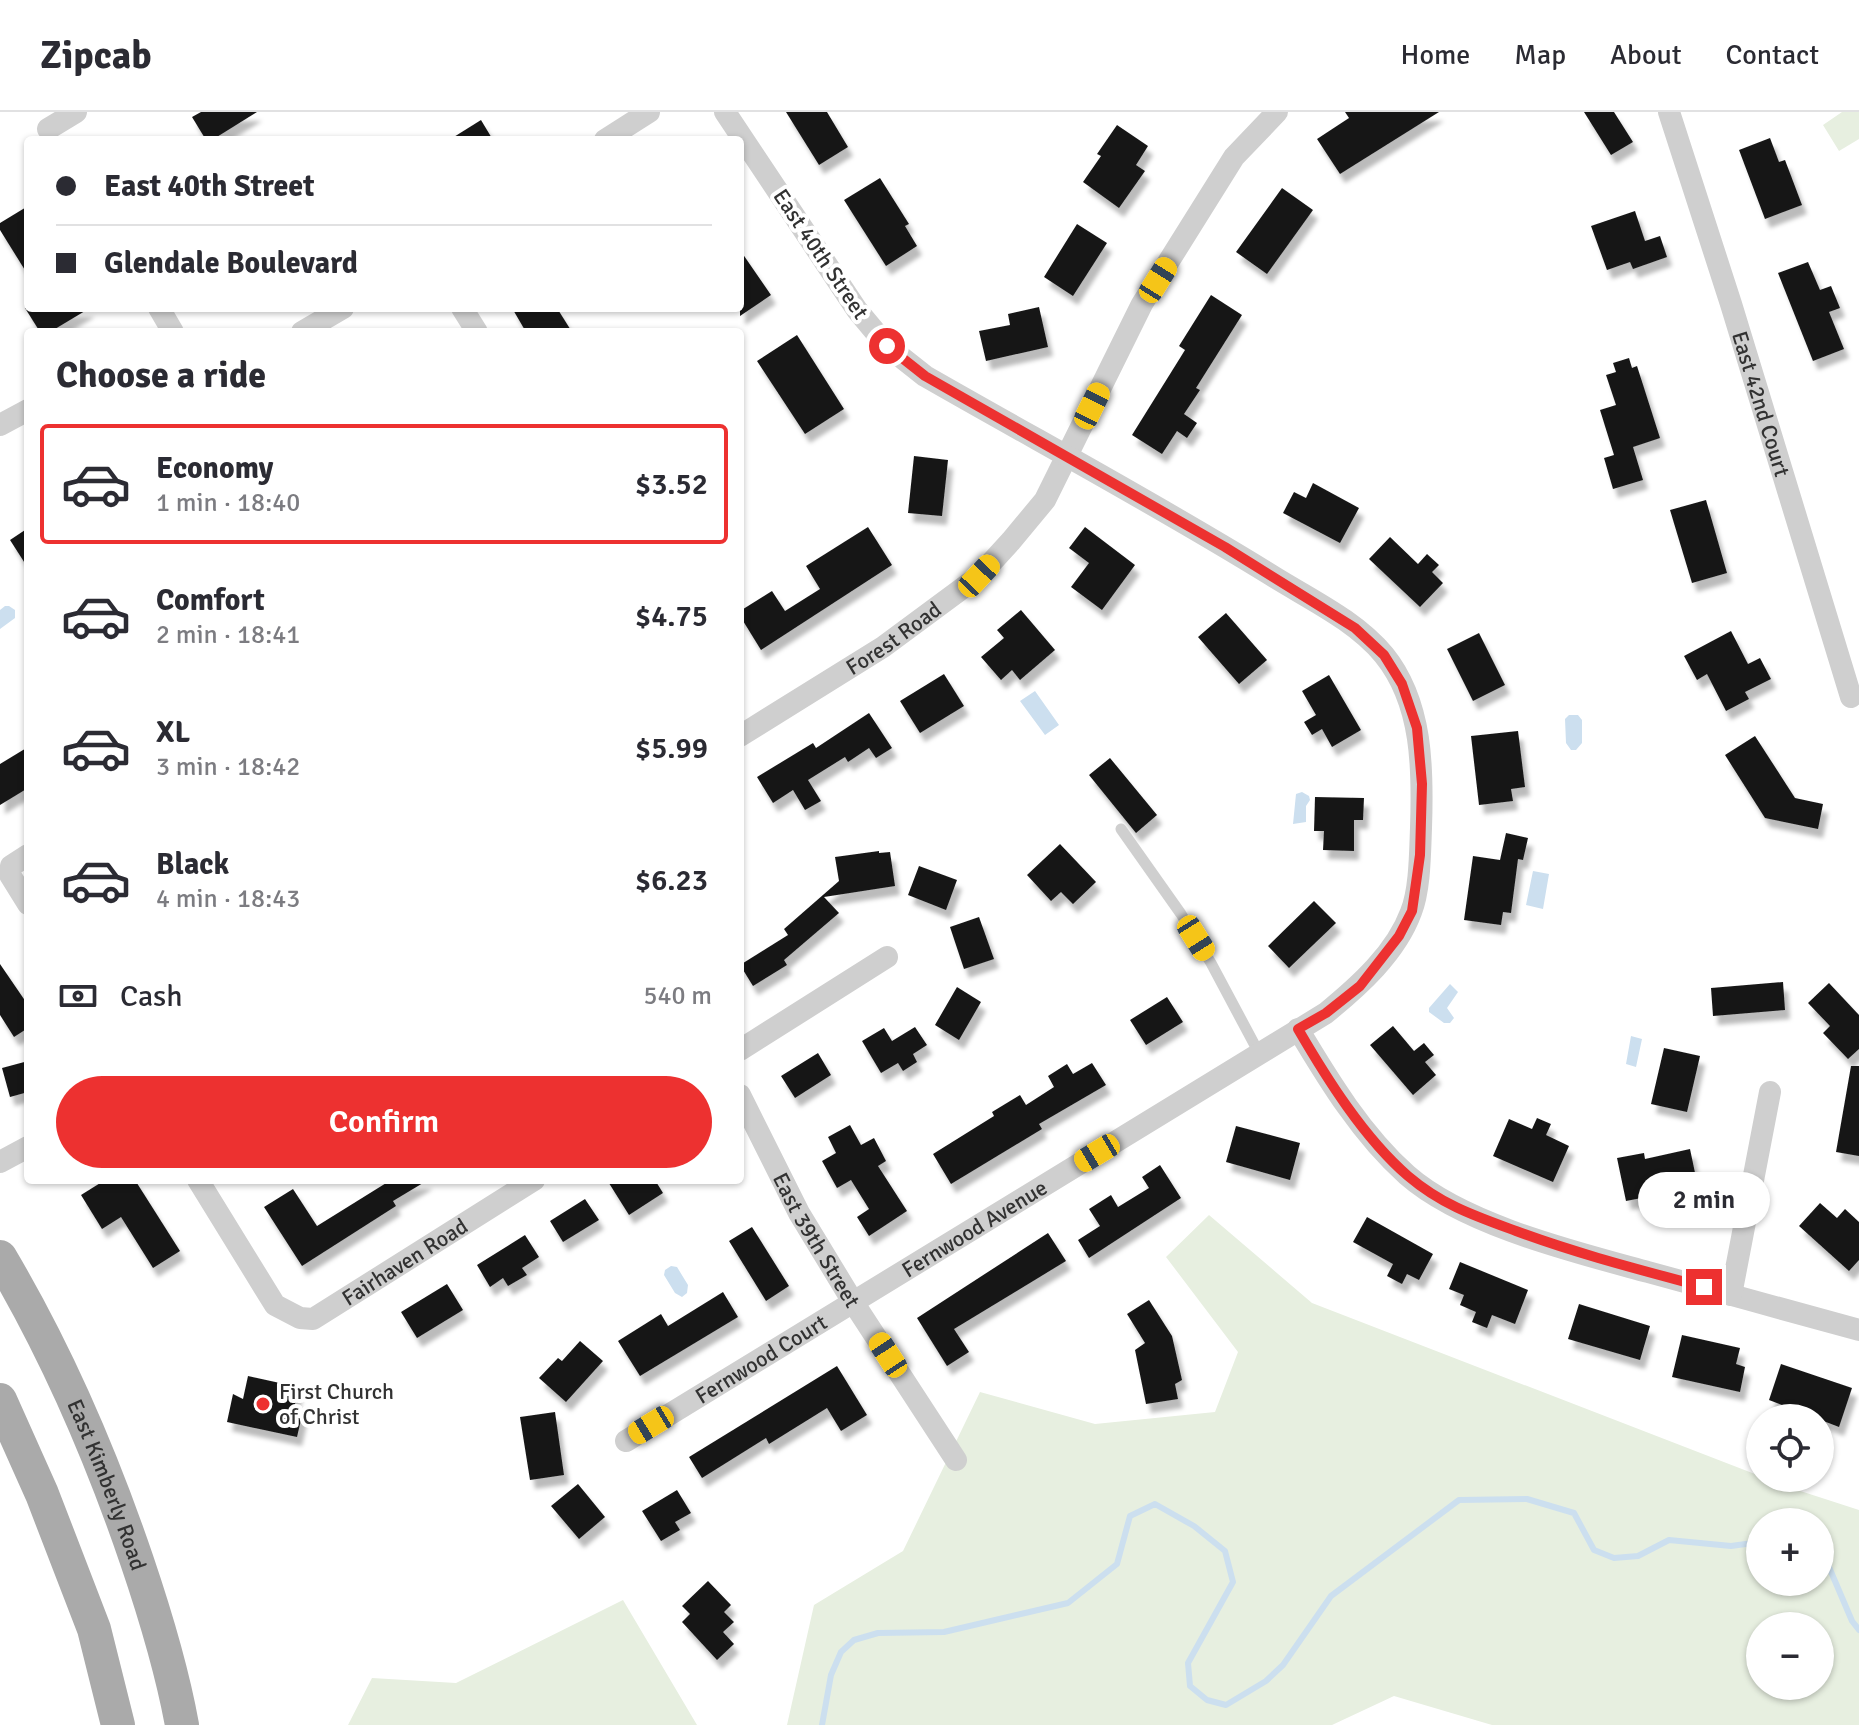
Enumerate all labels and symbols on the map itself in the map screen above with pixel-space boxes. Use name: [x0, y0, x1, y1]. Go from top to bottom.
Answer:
street label: East 40th Street: [768, 184, 875, 324]
car: [1135, 253, 1181, 307]
route start: [869, 328, 905, 364]
street label: East 42nd Court: [1727, 328, 1796, 480]
car: [1071, 379, 1113, 433]
car: [954, 550, 1004, 602]
street label: Forest Road: [841, 595, 946, 680]
car: [1173, 911, 1219, 965]
car: [1070, 1130, 1124, 1176]
street label: East 39th Street: [767, 1168, 867, 1312]
callout: 2 min: [1638, 1171, 1770, 1227]
street label: Fernwood Avenue: [896, 1173, 1052, 1283]
street label: Fairhaven Road: [336, 1212, 472, 1311]
route end: [1686, 1269, 1722, 1305]
street label: Fernwood Court: [690, 1308, 832, 1409]
car: [865, 1328, 911, 1382]
place label: First Church of Christ: [279, 1378, 394, 1430]
street label: East Kimberly Road: [62, 1395, 153, 1574]
marker: First Church of Christ: [254, 1395, 272, 1413]
car: [624, 1402, 678, 1448]

